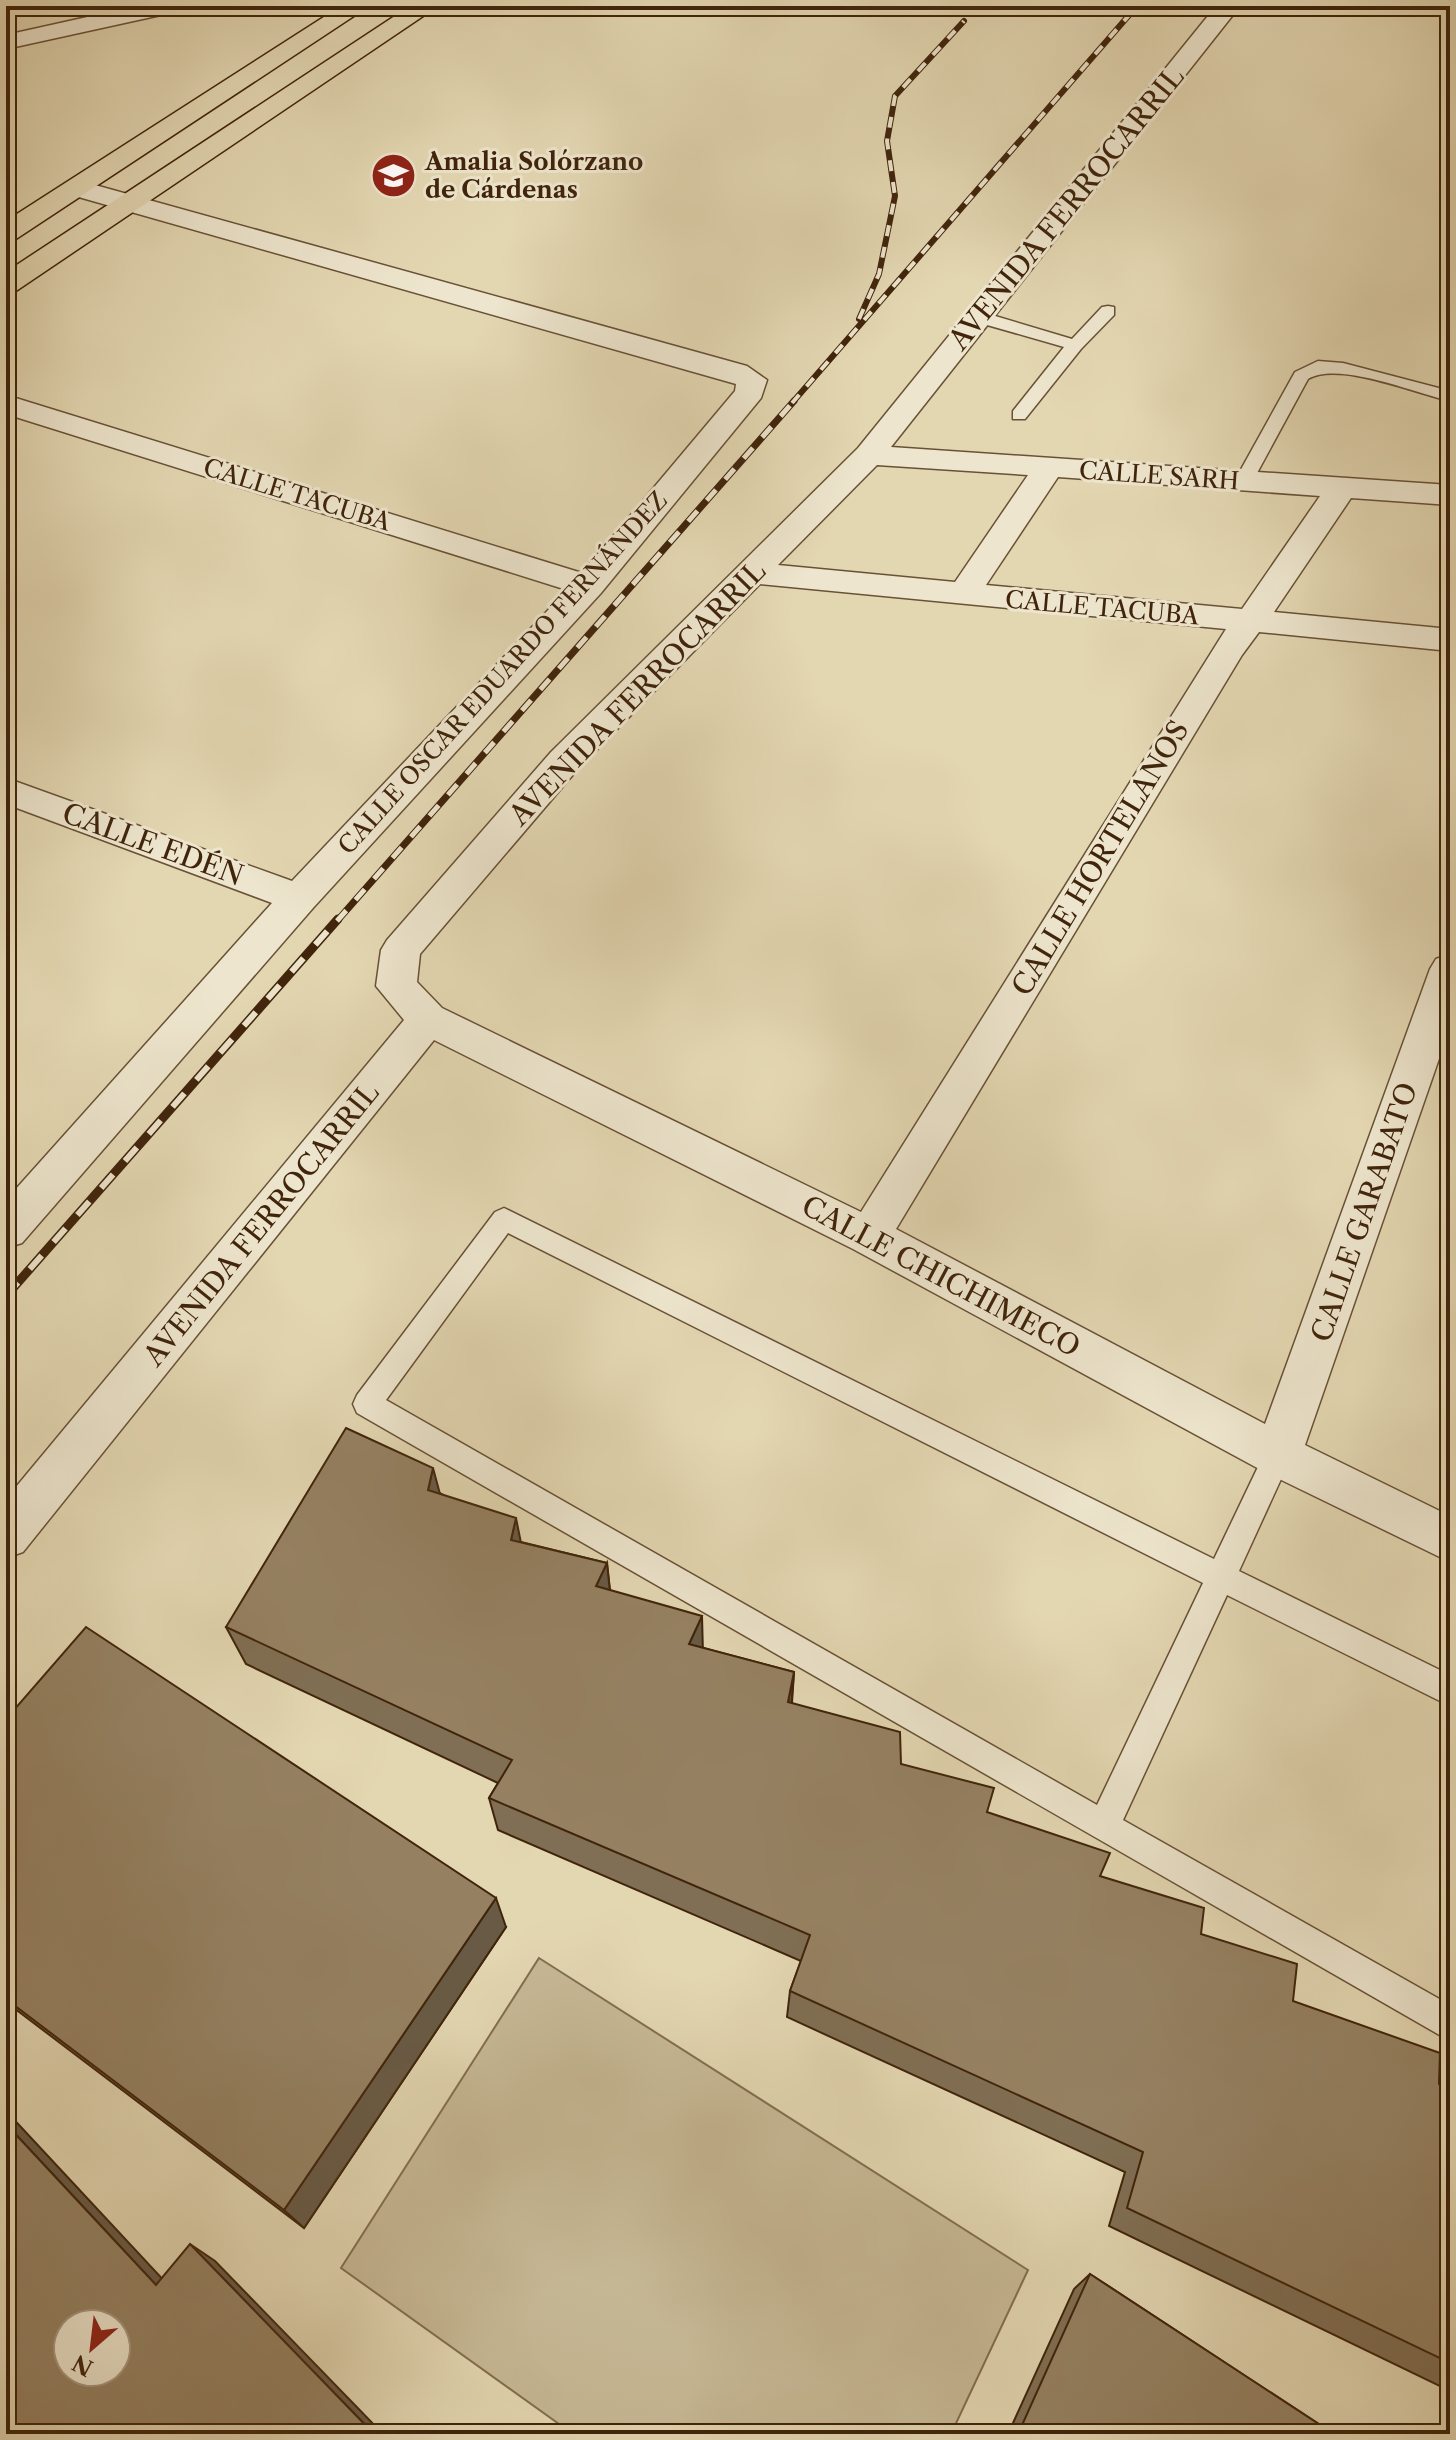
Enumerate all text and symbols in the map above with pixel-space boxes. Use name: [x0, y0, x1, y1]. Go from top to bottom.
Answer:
street label: AVENIDA FERROCARRIL: [941, 60, 1191, 357]
place label: Amalia Solórzano de Cárdenas: [424, 147, 643, 204]
school or university icon: Amalia Solórzano de Cárdenas: [370, 152, 418, 200]
street label: CALLE TACUBA: [200, 452, 395, 537]
street label: CALLE SARH: [1078, 455, 1240, 496]
street label: CALLE OSCAR EDUARDO FERNÁNDEZ: [332, 485, 673, 860]
street label: AVENIDA FERROCARRIL: [501, 554, 772, 833]
street label: CALLE TACUBA: [1004, 585, 1201, 631]
street label: CALLE HORTELANOS: [1004, 714, 1196, 1002]
street label: CALLE EDÉN: [58, 796, 248, 892]
street label: AVENIDA FERROCARRIL: [136, 1076, 386, 1373]
street label: CALLE GARABATO: [1304, 1078, 1424, 1346]
street label: CALLE CHICHIMECO: [796, 1188, 1086, 1364]
north arrow: [52, 2308, 132, 2388]
text: N: [68, 2349, 98, 2382]

